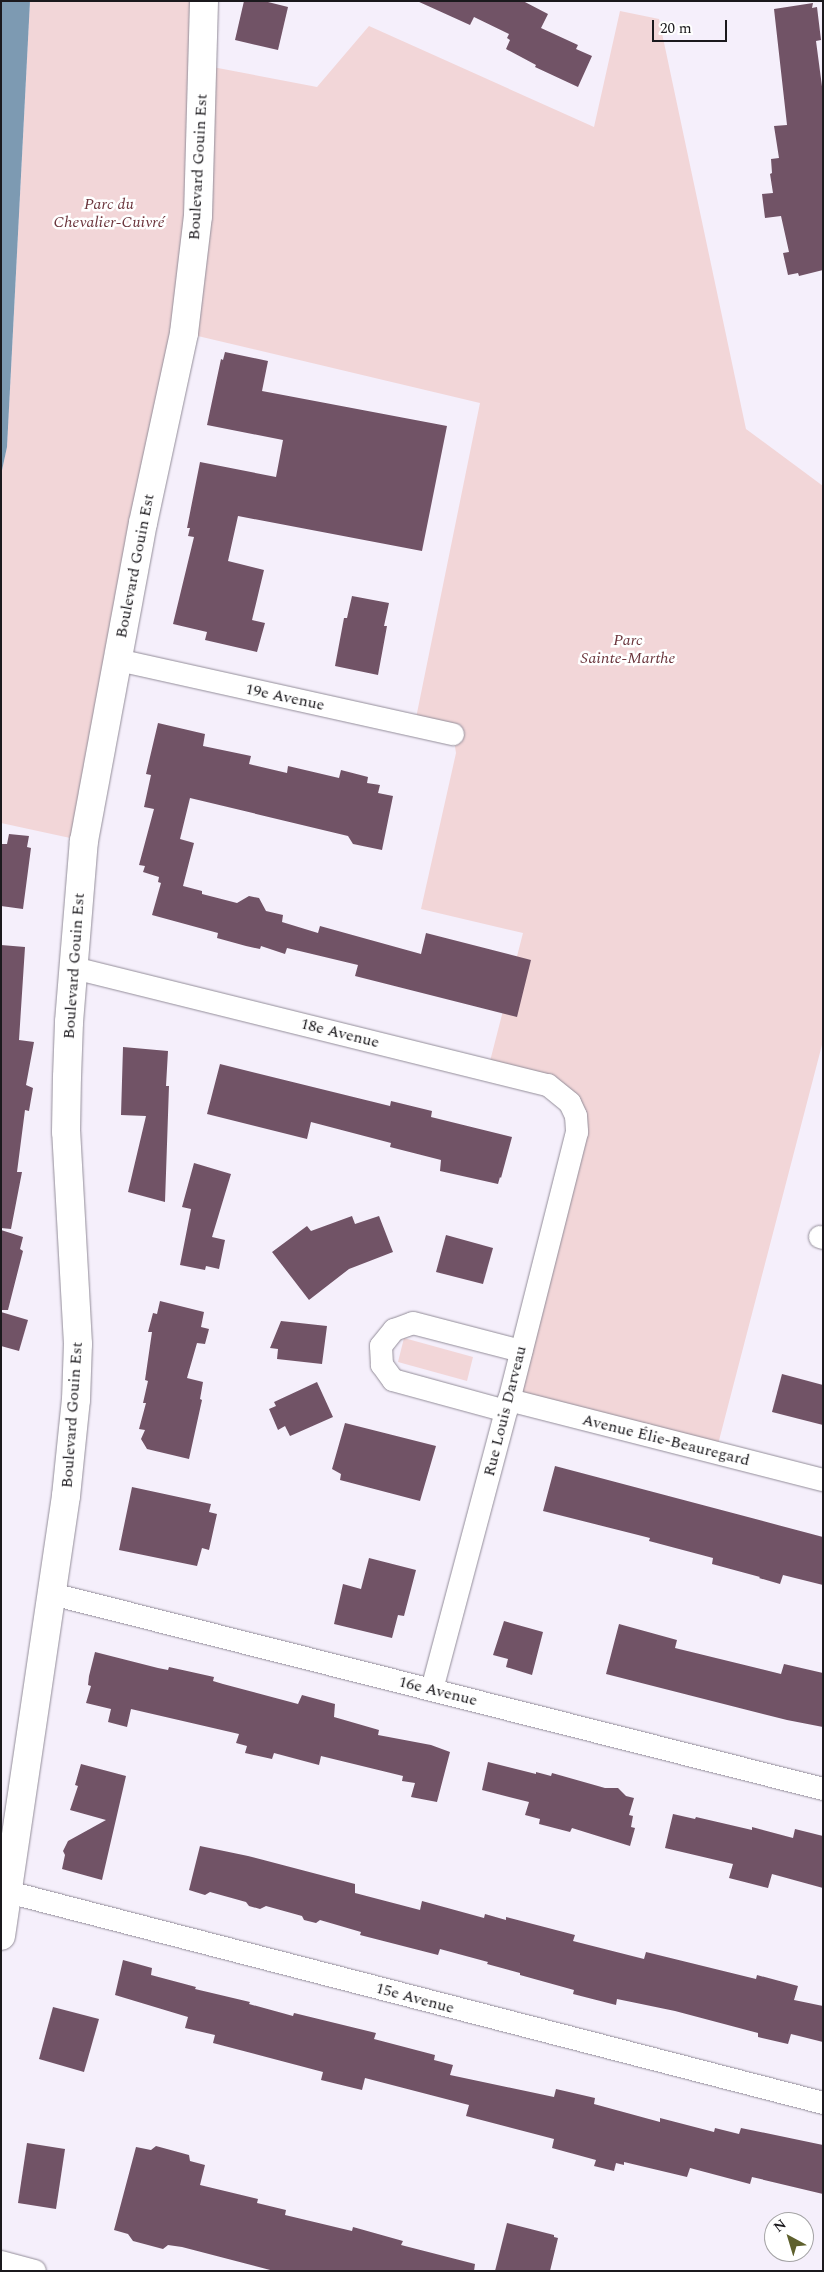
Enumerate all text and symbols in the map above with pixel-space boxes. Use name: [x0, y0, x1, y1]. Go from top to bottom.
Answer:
scale bar: [654, 10, 729, 42]
text: 20 m: [660, 17, 692, 40]
street label: Boulevard Gouin Est: [185, 93, 211, 241]
park label: Parc du Chevalier-Cuivré: [53, 194, 165, 232]
street label: Boulevard Gouin Est: [112, 492, 158, 640]
park label: Parc Sainte-Marthe: [581, 630, 675, 668]
street label: 19e Avenue: [244, 679, 326, 715]
street label: Boulevard Gouin Est: [59, 892, 89, 1040]
street label: 18e Avenue: [299, 1014, 381, 1052]
street label: Boulevard Gouin Est: [57, 1341, 87, 1489]
street label: Rue Louis Darveau: [479, 1344, 531, 1478]
street label: Avenue Élie-Beauregard: [580, 1410, 752, 1470]
street label: 16e Avenue: [397, 1672, 479, 1710]
street label: 15e Avenue: [374, 1978, 456, 2018]
north arrow: [764, 2212, 814, 2262]
text: N: [769, 2214, 791, 2237]

